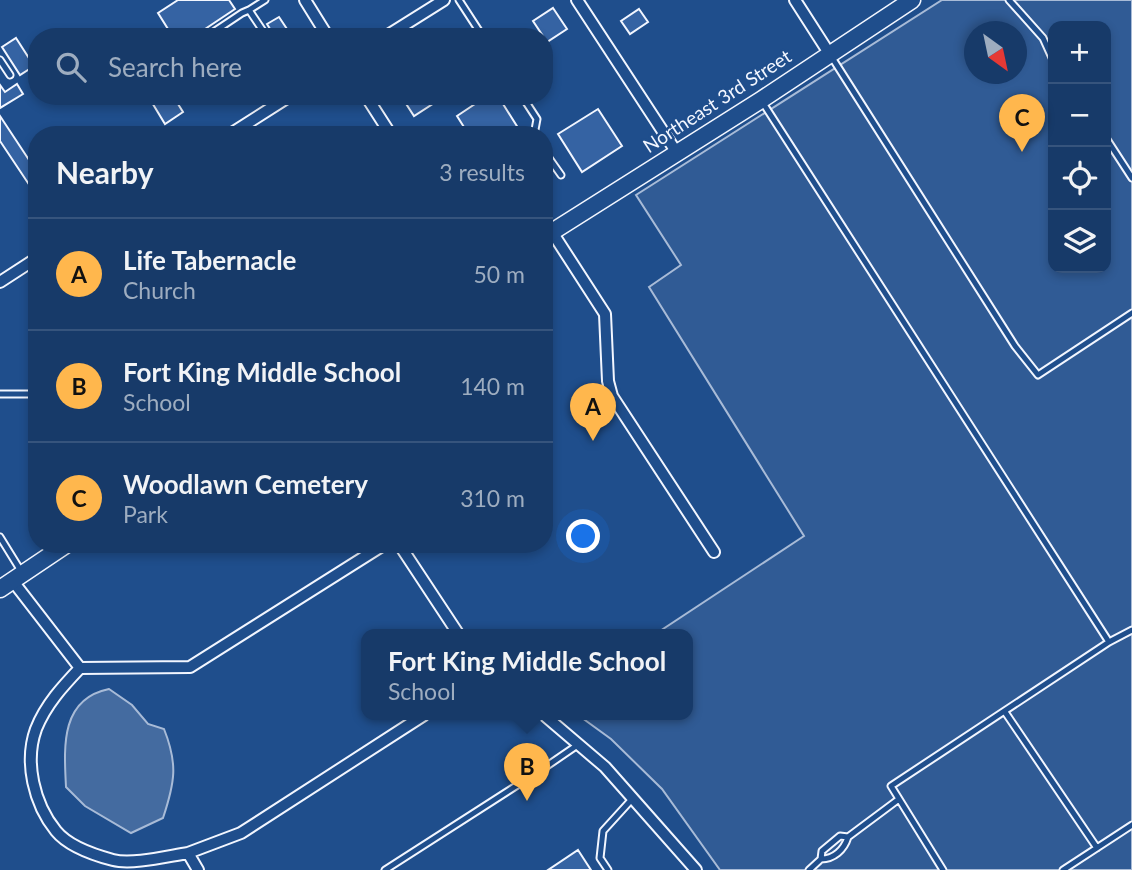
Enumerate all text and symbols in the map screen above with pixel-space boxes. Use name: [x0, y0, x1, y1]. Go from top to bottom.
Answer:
north arrow: [964, 21, 1027, 84]
map controls: [1048, 21, 1111, 273]
button: +: [1048, 21, 1111, 84]
search box: [28, 28, 553, 105]
street label: Northeast 3rd Street: [638, 44, 795, 157]
icon: search: [52, 48, 90, 86]
text: Search here: [108, 51, 242, 83]
button: −: [1048, 84, 1111, 147]
pin: C: [999, 94, 1045, 152]
button: locate: [1048, 147, 1111, 210]
text: Nearby: [56, 154, 154, 190]
text: 3 results: [439, 158, 525, 186]
button: layers: [1048, 210, 1111, 273]
text: Life Tabernacle: [123, 244, 297, 276]
text: A: [71, 260, 87, 288]
text: 50 m: [474, 260, 525, 288]
text: Church: [123, 276, 196, 304]
text: Fort King Middle School: [123, 356, 401, 388]
text: B: [71, 372, 87, 400]
text: 140 m: [460, 372, 525, 400]
pin: A: [570, 383, 616, 441]
text: School: [123, 388, 191, 416]
text: Woodlawn Cemetery: [123, 468, 368, 500]
text: C: [71, 484, 87, 512]
text: 310 m: [460, 484, 525, 512]
text: Park: [123, 500, 168, 528]
your location: [566, 519, 600, 553]
popup: [361, 629, 693, 720]
text: Fort King Middle School: [388, 645, 666, 677]
text: School: [388, 677, 456, 705]
pin: B: [504, 743, 550, 801]

